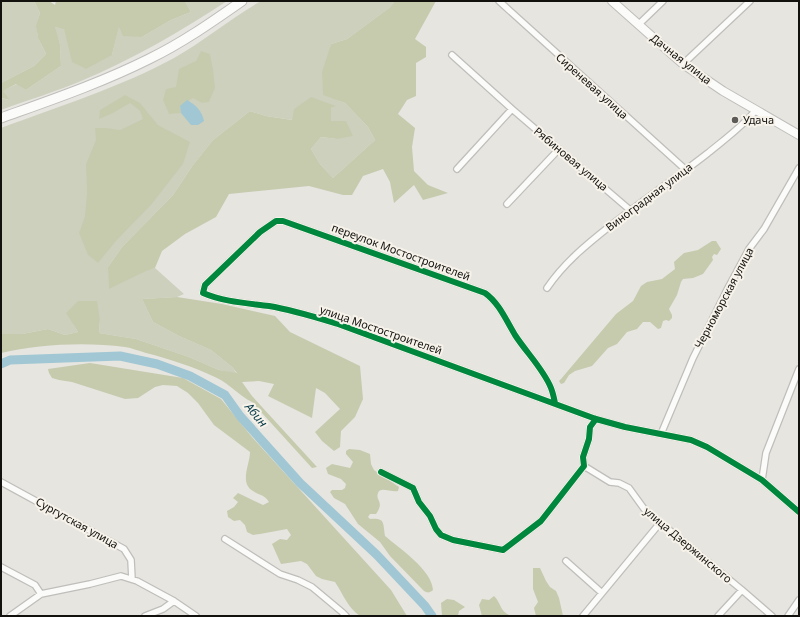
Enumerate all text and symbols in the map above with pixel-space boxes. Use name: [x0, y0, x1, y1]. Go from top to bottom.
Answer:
street label: Дачная улица: [648, 30, 715, 87]
street label: Сиреневая улица: [553, 49, 632, 122]
place label: Удача: [743, 112, 774, 127]
marker: Удача: [730, 115, 740, 125]
street label: Рябиновая улица: [531, 123, 611, 194]
street label: Виноградная улица: [602, 159, 695, 234]
street label: переулок Мостостроителей: [330, 219, 473, 284]
street label: Черноморская улица: [690, 245, 757, 351]
street label: улица Мостостроителей: [318, 302, 444, 358]
water label: Абин: [241, 398, 272, 431]
street label: Сургутская улица: [33, 494, 121, 551]
street label: улица Дзержинского: [641, 503, 736, 586]

